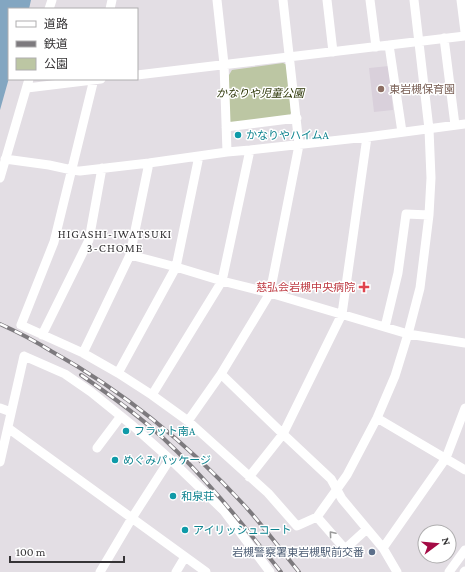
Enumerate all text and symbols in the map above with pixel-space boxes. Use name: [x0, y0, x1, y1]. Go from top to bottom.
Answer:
legend: [8, 8, 138, 80]
text: 道路: [44, 17, 68, 31]
text: 鉄道: [44, 37, 68, 51]
text: 公園: [44, 57, 68, 71]
place label: 東岩槻保育園: [389, 83, 455, 95]
marker: 東岩槻保育園: [376, 84, 386, 94]
park label: かなりや児童公園: [216, 87, 306, 99]
place label: かなりやハイムA: [246, 129, 330, 141]
marker: かなりやハイムA: [233, 130, 243, 140]
district label: HIGASHI-IWATSUKI 3-CHOME: [58, 227, 172, 255]
place label: 慈弘会岩槻中央病院: [256, 281, 355, 293]
marker: 慈弘会岩槻中央病院: [358, 281, 370, 293]
place label: フラット南A: [134, 425, 196, 437]
marker: フラット南A: [121, 426, 131, 436]
place label: めぐみパッケージ: [123, 454, 211, 466]
marker: めぐみパッケージ: [110, 455, 120, 465]
place label: 和泉荘: [181, 490, 214, 502]
marker: 和泉荘: [168, 491, 178, 501]
place label: アイリッシュコート: [193, 524, 291, 536]
north arrow: [417, 524, 457, 564]
marker: アイリッシュコート: [180, 525, 190, 535]
one-way arrow: [329, 531, 336, 539]
text: N: [440, 536, 454, 547]
scale bar: [10, 538, 124, 564]
text: 100 m: [16, 545, 46, 559]
place label: 岩槻警察署東岩槻駅前交番: [232, 546, 364, 558]
marker: 岩槻警察署東岩槻駅前交番: [367, 547, 377, 557]

